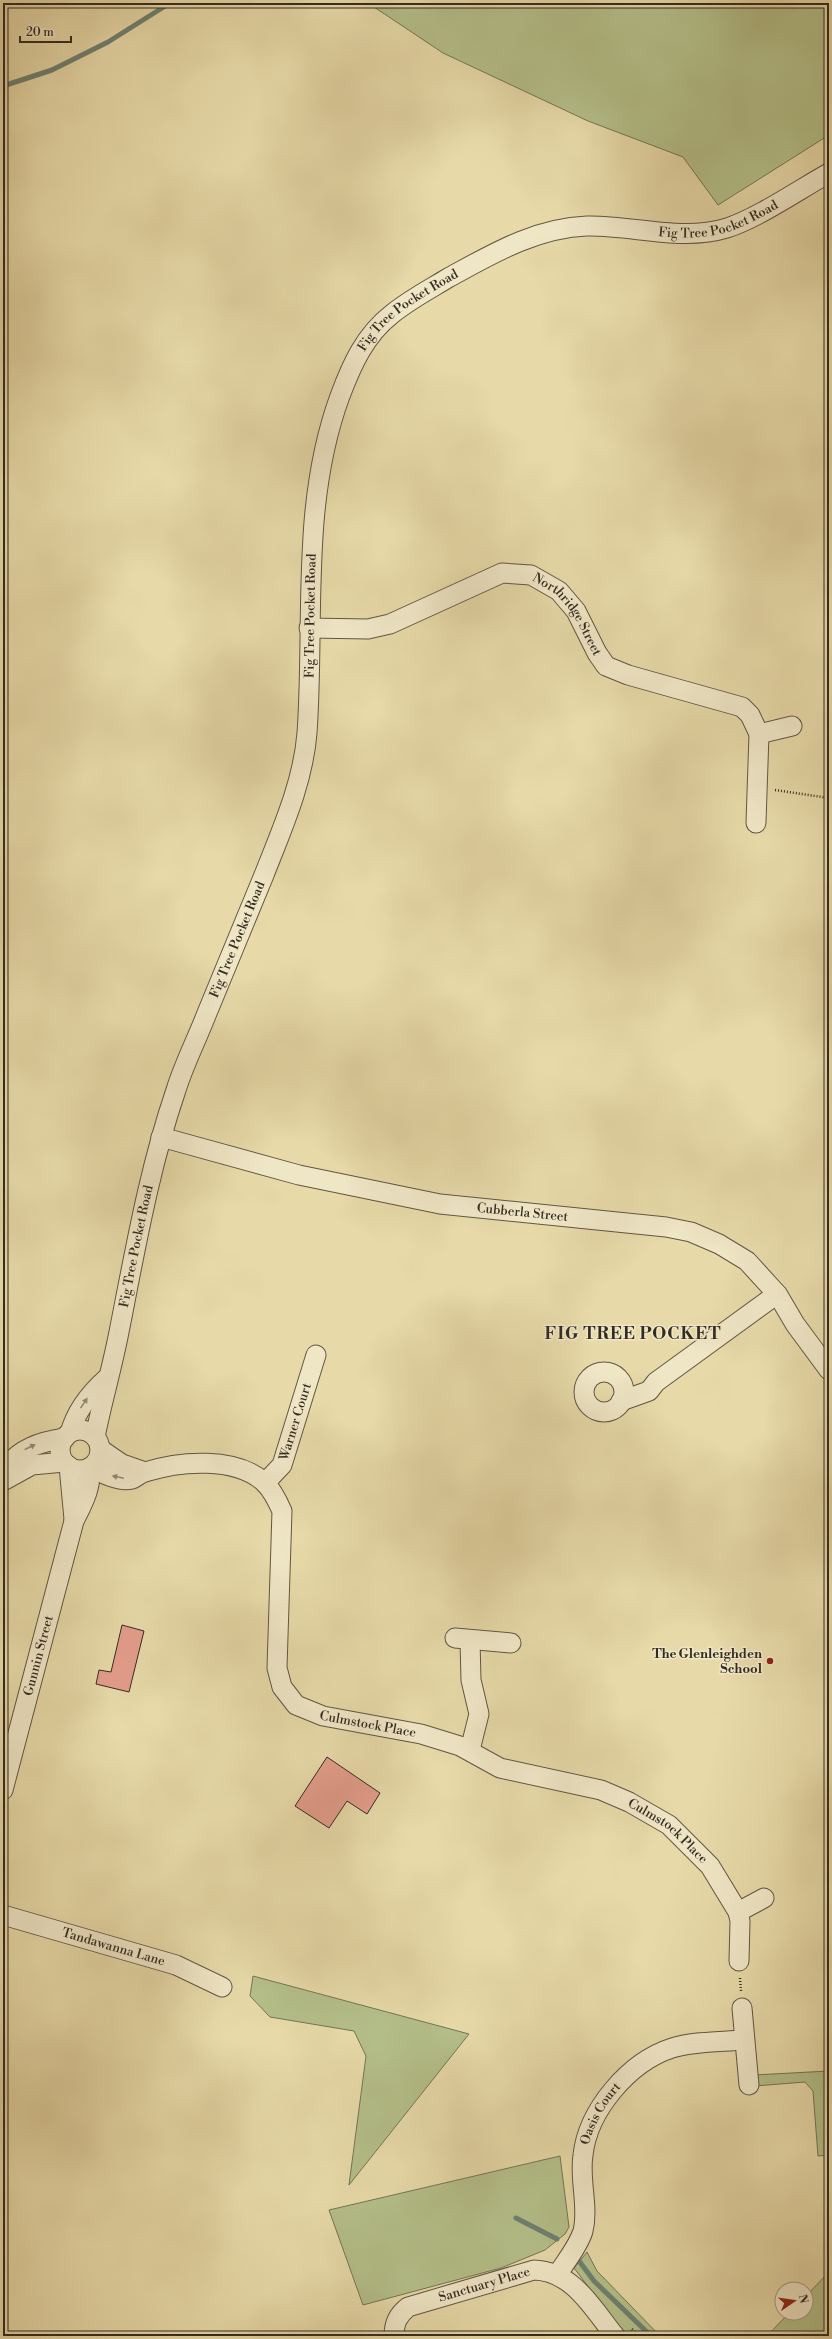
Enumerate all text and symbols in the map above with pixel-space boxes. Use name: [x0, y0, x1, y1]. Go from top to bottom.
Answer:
scale bar: [20, 18, 71, 44]
text: 20 m: [26, 25, 54, 40]
street label: Fig Tree Pocket Road: [658, 197, 781, 242]
street label: Fig Tree Pocket Road: [354, 266, 461, 354]
street label: Fig Tree Pocket Road: [301, 553, 320, 678]
street label: Northridge Street: [530, 570, 605, 659]
street label: Fig Tree Pocket Road: [206, 878, 269, 1000]
street label: Fig Tree Pocket Road: [116, 1183, 157, 1309]
street label: Cubberla Street: [476, 1200, 569, 1225]
district label: FIG TREE POCKET: [545, 1323, 721, 1345]
street label: Warner Court: [276, 1381, 315, 1463]
one-way arrow: [80, 1398, 88, 1408]
one-way arrow: [25, 1444, 36, 1450]
one-way arrow: [112, 1474, 124, 1480]
street label: Gunnin Street: [20, 1613, 57, 1698]
place label: The Glenleighden School: [652, 1646, 763, 1677]
marker: The Glenleighden School: [765, 1656, 775, 1666]
street label: Culmstock Place: [318, 1708, 418, 1741]
street label: Culmstock Place: [625, 1795, 711, 1867]
street label: Tandawanna Lane: [60, 1924, 167, 1970]
street label: Oasis Court: [577, 2079, 624, 2147]
street label: Sanctuary Place: [437, 2263, 532, 2306]
north arrow: [774, 2281, 814, 2321]
text: N: [795, 2293, 811, 2305]

